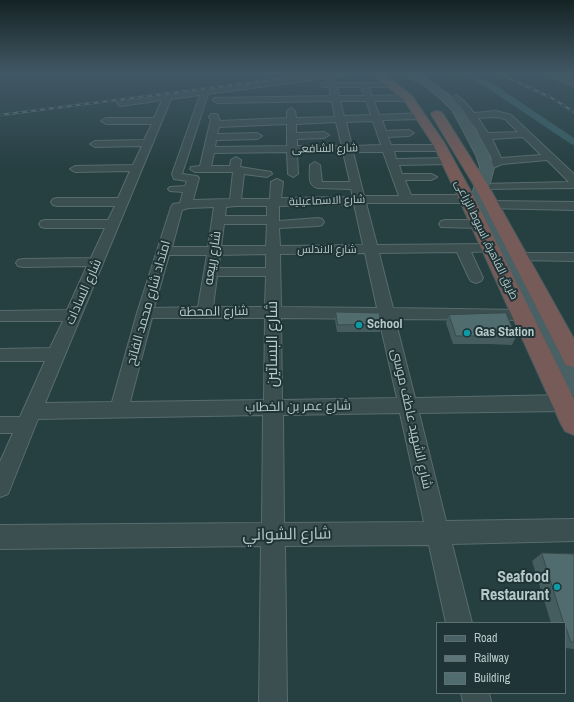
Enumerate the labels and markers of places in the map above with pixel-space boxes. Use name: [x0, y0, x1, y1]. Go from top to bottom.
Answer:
place label: School: [367, 317, 403, 333]
marker: School: [354, 320, 364, 330]
place label: Gas Station: [475, 325, 534, 341]
marker: Gas Station: [462, 328, 472, 338]
place label: Seafood Restaurant: [480, 568, 549, 606]
marker: Seafood Restaurant: [552, 582, 562, 592]

